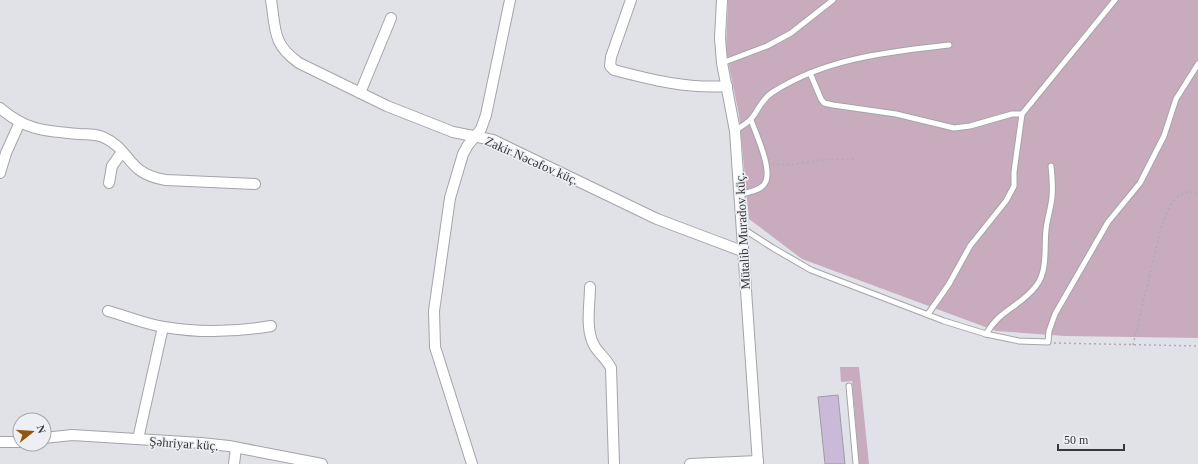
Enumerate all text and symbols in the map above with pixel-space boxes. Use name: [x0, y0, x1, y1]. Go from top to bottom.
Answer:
street label: Zakir Nəcəfov küç.: [483, 133, 581, 188]
street label: Mütalib Muradov küç.: [732, 172, 753, 290]
north arrow: [12, 412, 52, 452]
text: N: [35, 424, 48, 435]
scale bar: [1058, 426, 1124, 452]
text: 50 m: [1064, 433, 1089, 447]
street label: Şəhriyar küç.: [149, 434, 219, 453]

